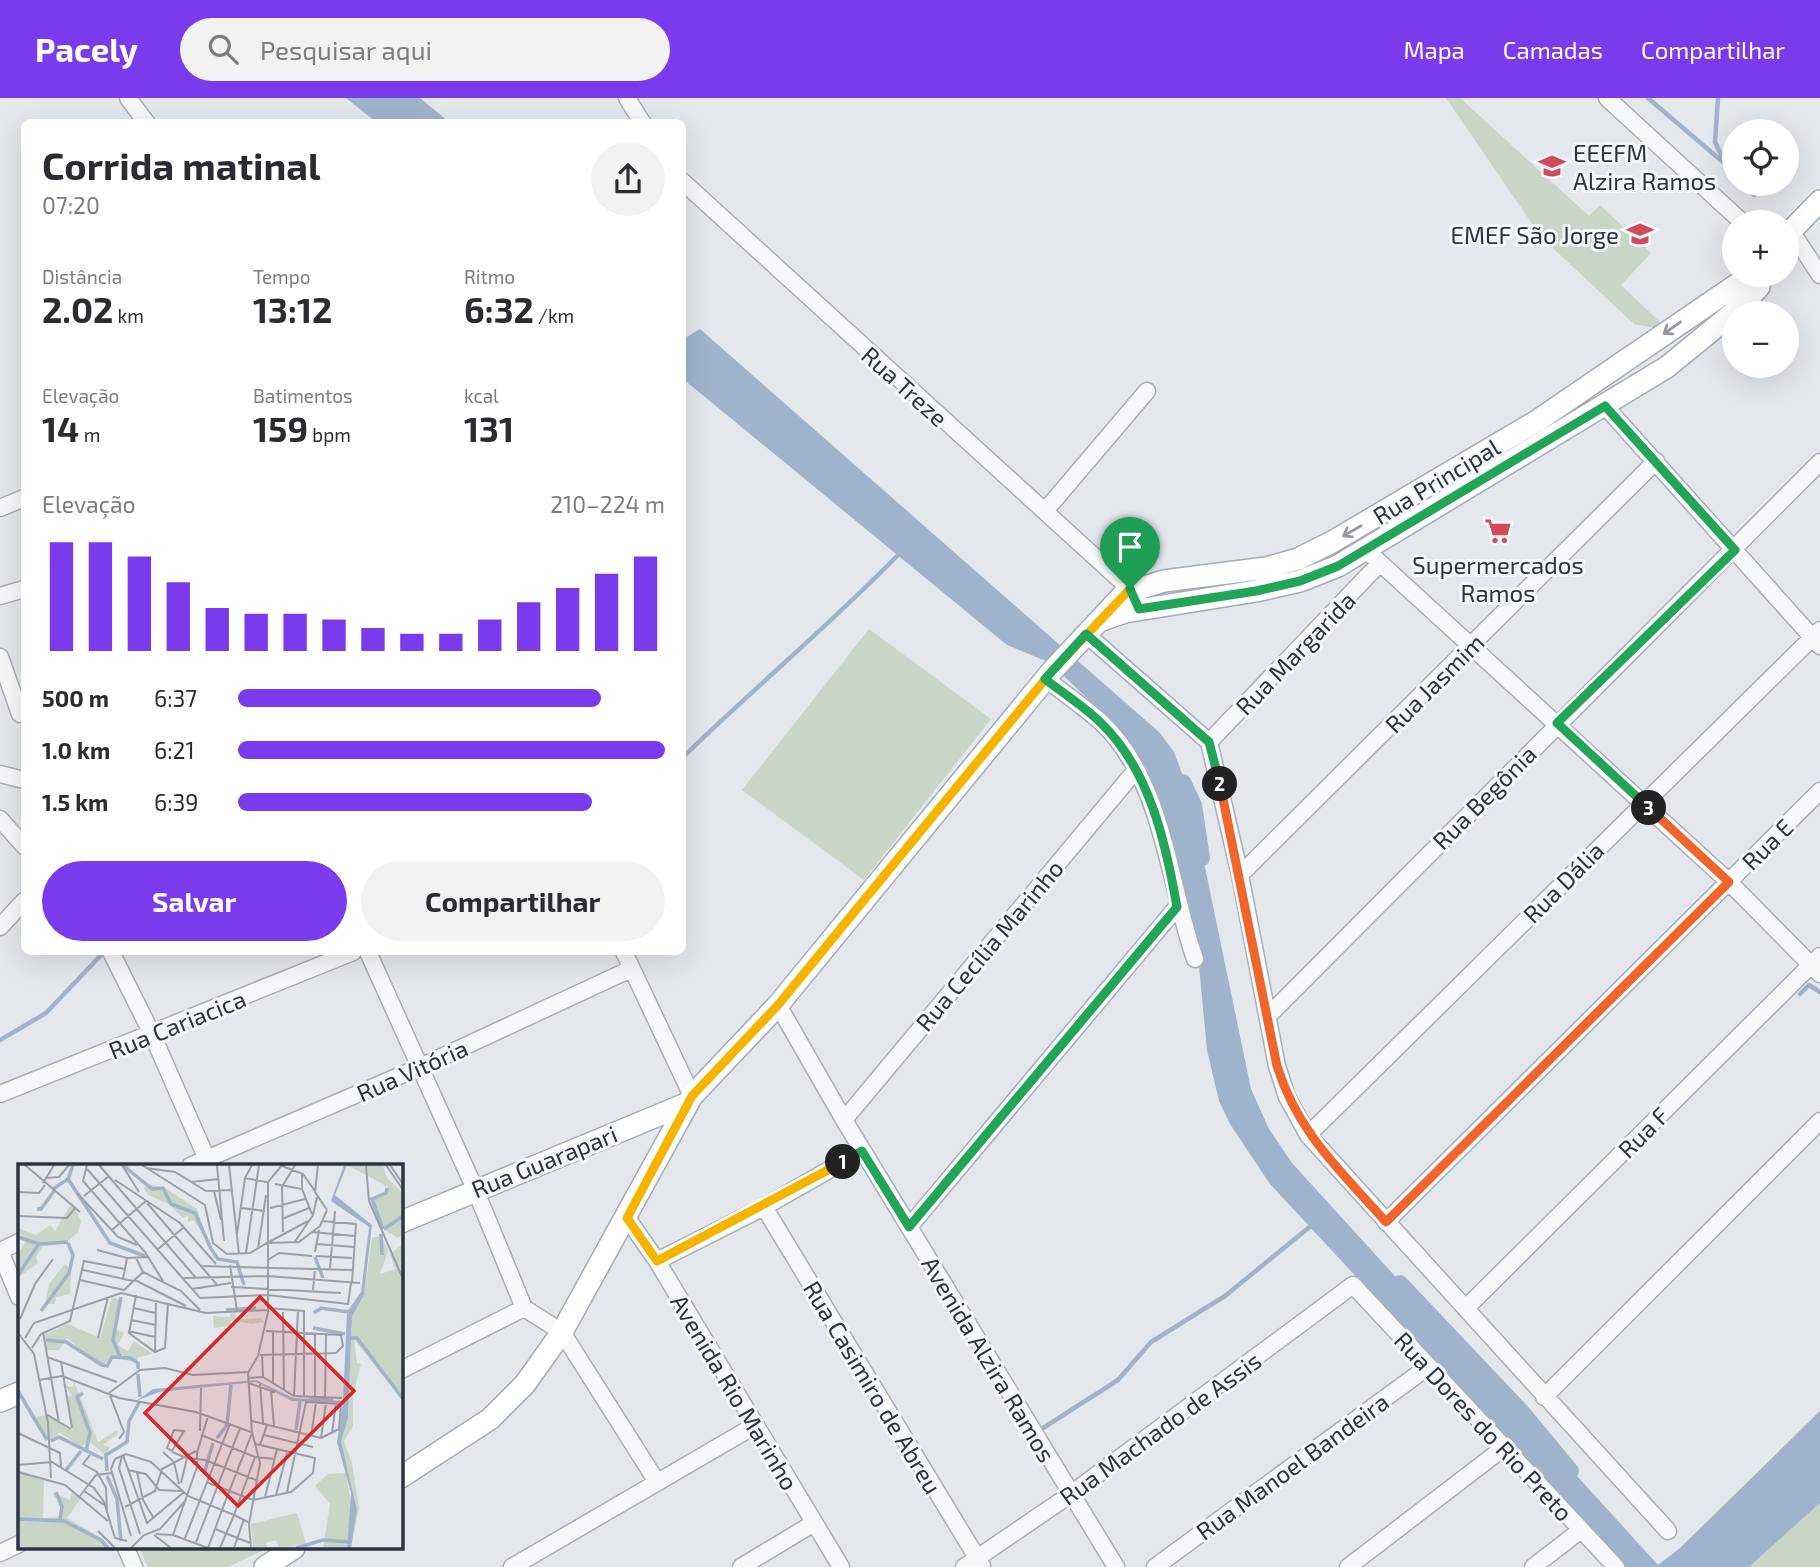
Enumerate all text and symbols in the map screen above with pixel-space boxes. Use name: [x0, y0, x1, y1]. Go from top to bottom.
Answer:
search box: [180, 18, 670, 81]
text: Pacely: [35, 29, 138, 69]
icon: search: [204, 30, 242, 68]
text: Pesquisar aqui: [260, 34, 432, 65]
text: Mapa: [1403, 35, 1465, 64]
text: Camadas: [1503, 35, 1603, 64]
text: Compartilhar: [1641, 35, 1785, 64]
map controls: [1722, 119, 1799, 378]
button: locate: [1722, 119, 1799, 196]
place label: EEEFM Alzira Ramos: [1573, 138, 1716, 195]
text: Corrida matinal: [42, 142, 320, 188]
button: share: [591, 142, 665, 216]
school or university icon: EEEFM Alzira Ramos: [1537, 151, 1567, 181]
text: 07:20: [42, 191, 100, 219]
button: +: [1722, 210, 1799, 287]
school or university icon: EMEF São Jorge: [1625, 219, 1655, 249]
place label: EMEF São Jorge: [1451, 220, 1619, 249]
text: Distância: [42, 265, 122, 288]
text: Tempo: [253, 265, 311, 288]
text: Ritmo: [464, 265, 515, 288]
text: 2.02: [42, 288, 113, 330]
text: 13:12: [253, 288, 332, 330]
text: 6:32: [464, 288, 534, 330]
button: −: [1722, 301, 1799, 378]
text: km: [113, 304, 144, 327]
text: /km: [534, 304, 574, 327]
one-way arrow: [1662, 321, 1682, 335]
street label: Rua Treze: [856, 340, 954, 432]
text: Elevação: [42, 384, 119, 407]
text: Batimentos: [253, 384, 353, 407]
text: kcal: [464, 384, 499, 407]
text: 14: [42, 407, 79, 449]
text: 159: [253, 407, 308, 449]
text: 131: [464, 407, 514, 449]
text: m: [79, 423, 100, 446]
text: bpm: [308, 423, 351, 446]
street label: Rua Principal: [1367, 432, 1505, 530]
text: Elevação: [42, 490, 136, 518]
text: 210–224 m: [550, 490, 665, 518]
supermarket icon: Supermercados Ramos: [1483, 516, 1513, 546]
pin: [1100, 517, 1160, 589]
one-way arrow: [1342, 524, 1362, 538]
icon: arrive: [1111, 528, 1149, 566]
place label: Supermercados Ramos: [1412, 550, 1584, 607]
street label: Rua Margarida: [1229, 585, 1361, 721]
street label: Rua Jasmim: [1378, 627, 1490, 739]
text: 500 m: [42, 684, 109, 712]
text: 6:37: [154, 684, 197, 712]
text: 1.0 km: [42, 736, 110, 764]
text: 6:21: [154, 736, 195, 764]
street label: Rua Begônia: [1426, 739, 1542, 855]
pin: 2: [1202, 766, 1238, 802]
text: 2: [1214, 772, 1225, 795]
text: 1.5 km: [42, 788, 108, 816]
text: 6:39: [154, 788, 199, 816]
pin: 3: [1632, 790, 1666, 826]
text: 3: [1643, 796, 1654, 819]
street label: Rua E: [1735, 812, 1799, 876]
street label: Rua Dália: [1517, 836, 1609, 928]
street label: Rua Cecília Marinho: [909, 854, 1069, 1036]
button: Salvar: [42, 861, 347, 941]
button: Compartilhar: [361, 861, 665, 941]
street label: Rua Cariacica: [104, 983, 250, 1065]
street label: Rua Vitória: [352, 1033, 472, 1107]
street label: Rua F: [1612, 1101, 1674, 1163]
street label: Rua Guarapari: [467, 1119, 621, 1203]
pin: 1: [826, 1144, 860, 1180]
text: 1: [838, 1150, 847, 1173]
inset map: [18, 1164, 402, 1550]
street label: Avenida Alzira Ramos: [916, 1251, 1062, 1467]
street label: Rua Casimiro de Abreu: [798, 1275, 948, 1499]
street label: Avenida Rio Marinho: [665, 1289, 805, 1495]
street label: Rua Dores do Rio Preto: [1389, 1325, 1579, 1527]
street label: Rua Machado de Assis: [1054, 1345, 1266, 1511]
street label: Rua Manoel Bandeira: [1190, 1386, 1394, 1546]

